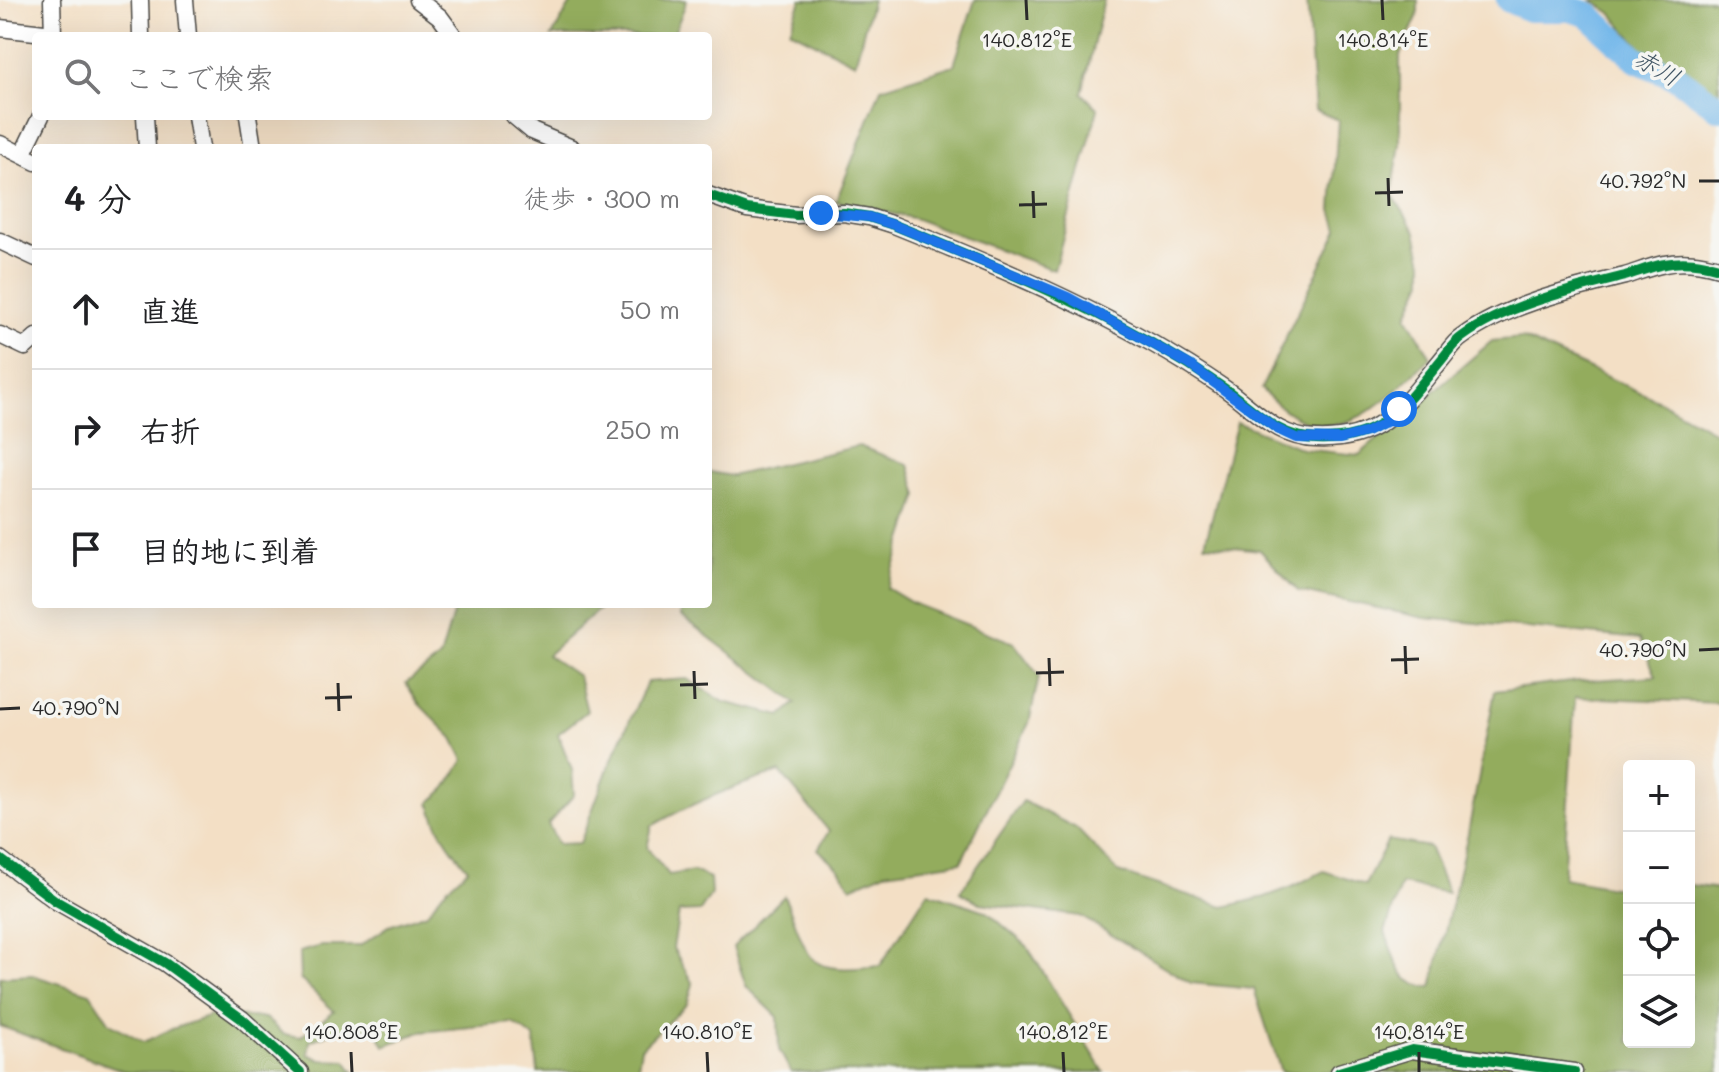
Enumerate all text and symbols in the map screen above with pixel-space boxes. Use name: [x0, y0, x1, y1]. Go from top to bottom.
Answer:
text: 140.812°E: [982, 26, 1072, 52]
text: 140.814°E: [1338, 26, 1428, 52]
search box: [32, 32, 712, 120]
water label: 赤川: [1629, 41, 1686, 92]
icon: search: [60, 54, 104, 98]
text: ここで検索: [124, 57, 274, 97]
text: 40.792°N: [1600, 167, 1686, 193]
text: 4 分: [64, 175, 132, 220]
text: 徒歩 · 300 m: [524, 181, 680, 215]
route end: [803, 195, 839, 231]
icon: ahead: [64, 287, 108, 331]
text: 直進: [140, 290, 200, 330]
text: 50 m: [620, 292, 680, 326]
route start: [1381, 391, 1417, 427]
icon: right: [64, 407, 108, 451]
text: 右折: [140, 410, 200, 450]
text: 250 m: [605, 412, 680, 446]
icon: arrive: [64, 527, 108, 571]
text: 目的地に到着: [140, 530, 320, 570]
text: 40.790°N: [1599, 636, 1687, 662]
text: 40.790°N: [32, 694, 120, 720]
map controls: [1623, 760, 1695, 1048]
button: +: [1623, 760, 1695, 832]
button: −: [1623, 832, 1695, 904]
button: locate: [1623, 904, 1695, 976]
button: layers: [1623, 976, 1695, 1048]
text: 140.808°E: [304, 1018, 398, 1044]
text: 140.810°E: [661, 1018, 753, 1044]
text: 140.812°E: [1018, 1018, 1108, 1044]
text: 140.814°E: [1374, 1018, 1464, 1044]

